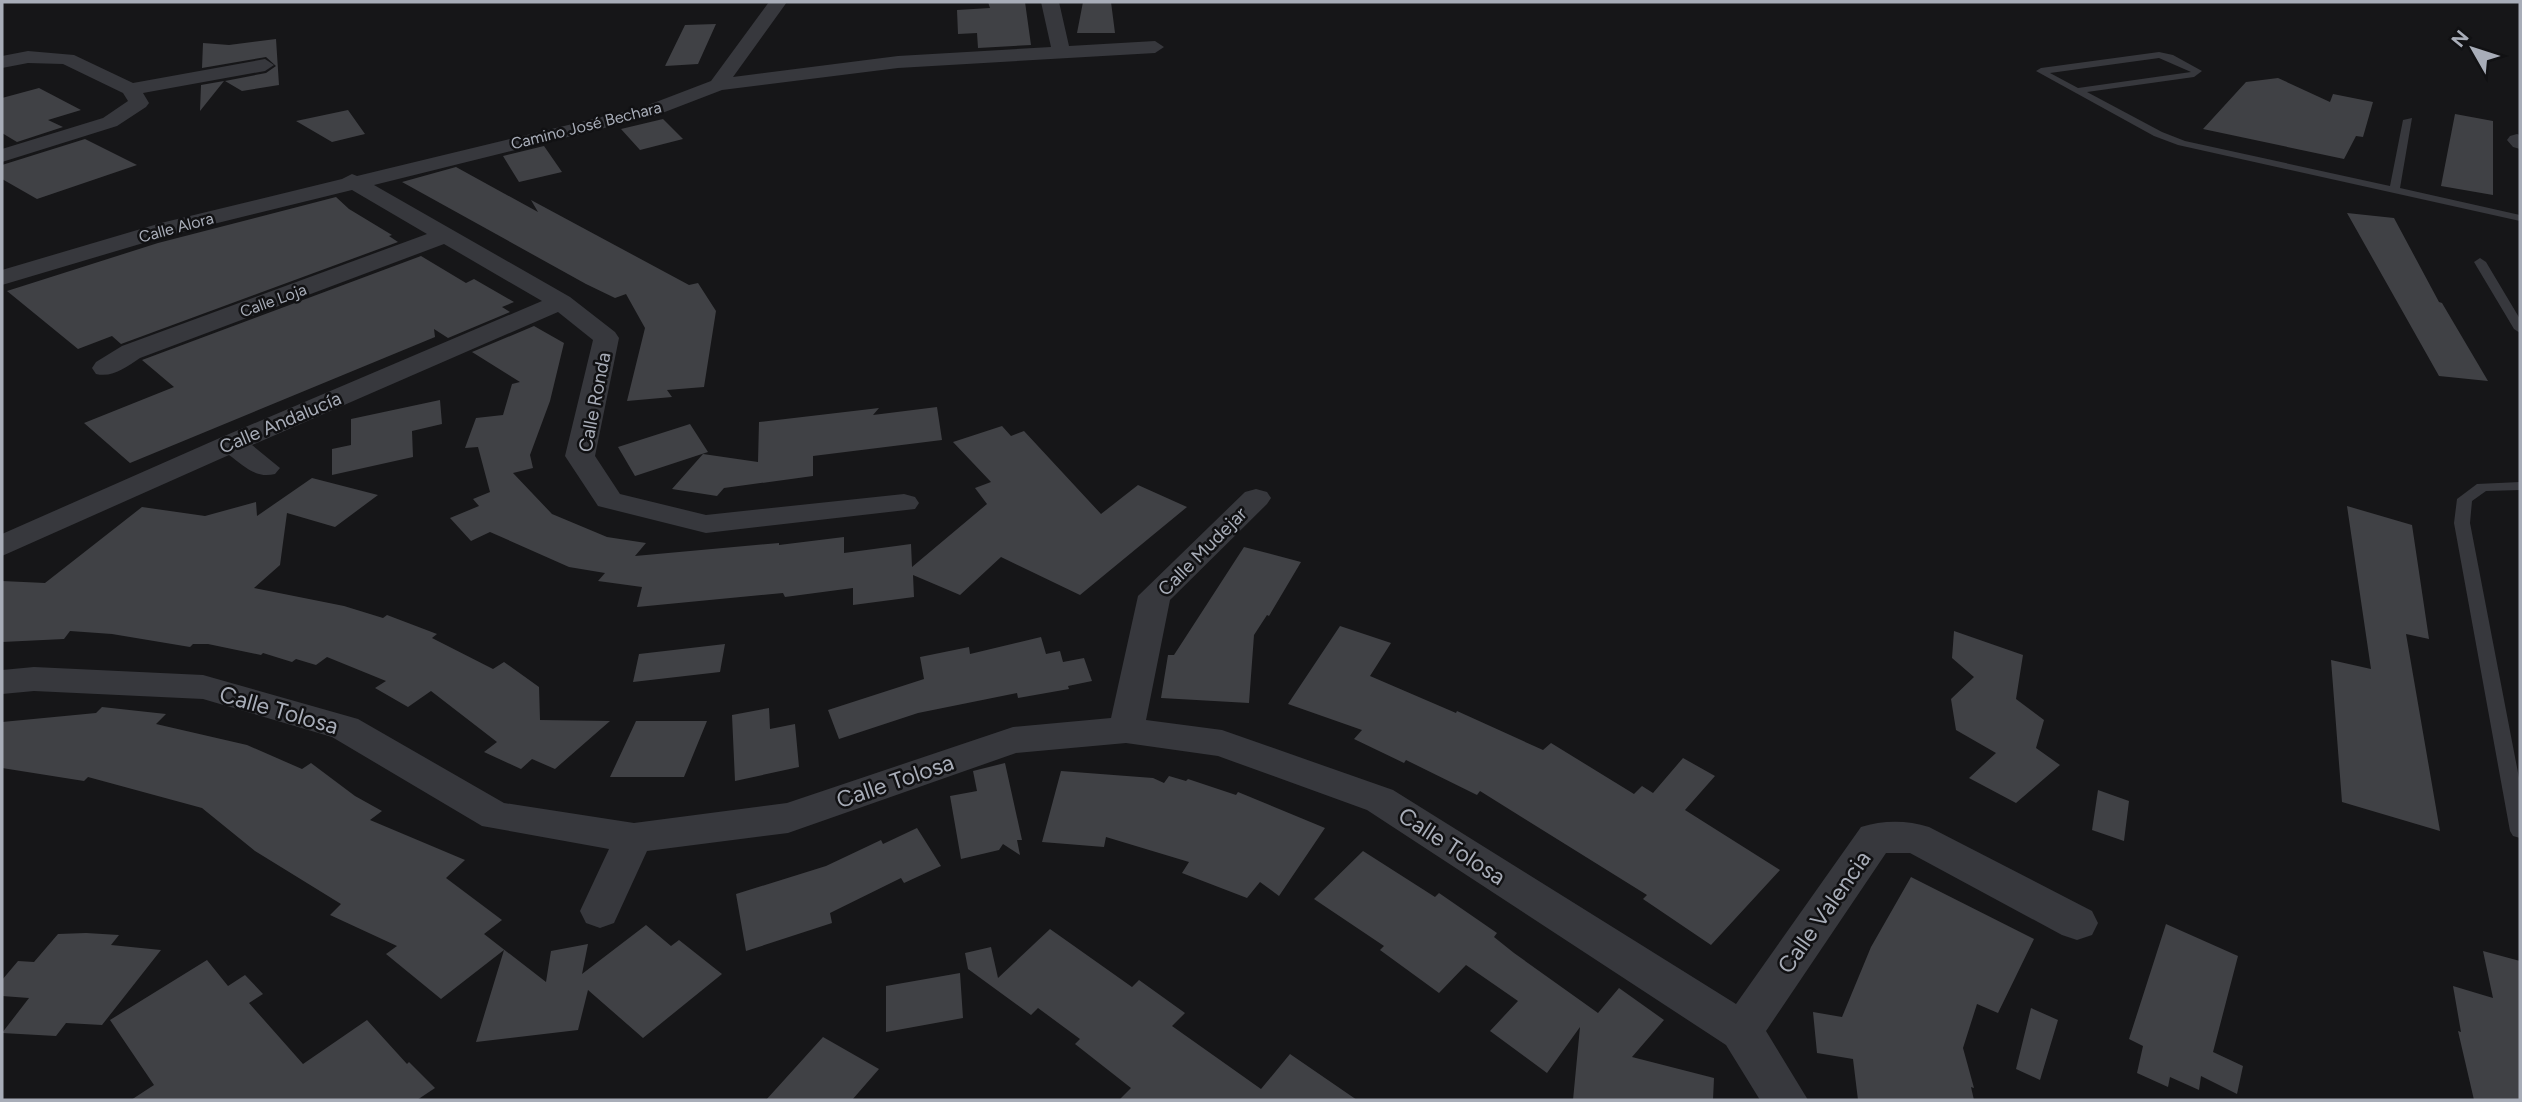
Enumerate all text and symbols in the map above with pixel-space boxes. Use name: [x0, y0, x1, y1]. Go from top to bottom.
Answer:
north arrow: [2438, 14, 2508, 84]
text: N: [2447, 26, 2474, 52]
street label: Camino José Bechara: [509, 98, 663, 153]
street label: Calle Alora: [137, 208, 216, 247]
street label: Calle Loja: [237, 280, 309, 321]
street label: Calle Ronda: [574, 350, 615, 454]
street label: Calle Andalucía: [216, 386, 345, 458]
street label: Calle Mudejar: [1153, 502, 1252, 601]
street label: Calle Tolosa: [216, 680, 342, 740]
street label: Calle Tolosa: [833, 748, 957, 814]
street label: Calle Tolosa: [1393, 801, 1511, 891]
street label: Calle Valencia: [1771, 845, 1877, 979]

